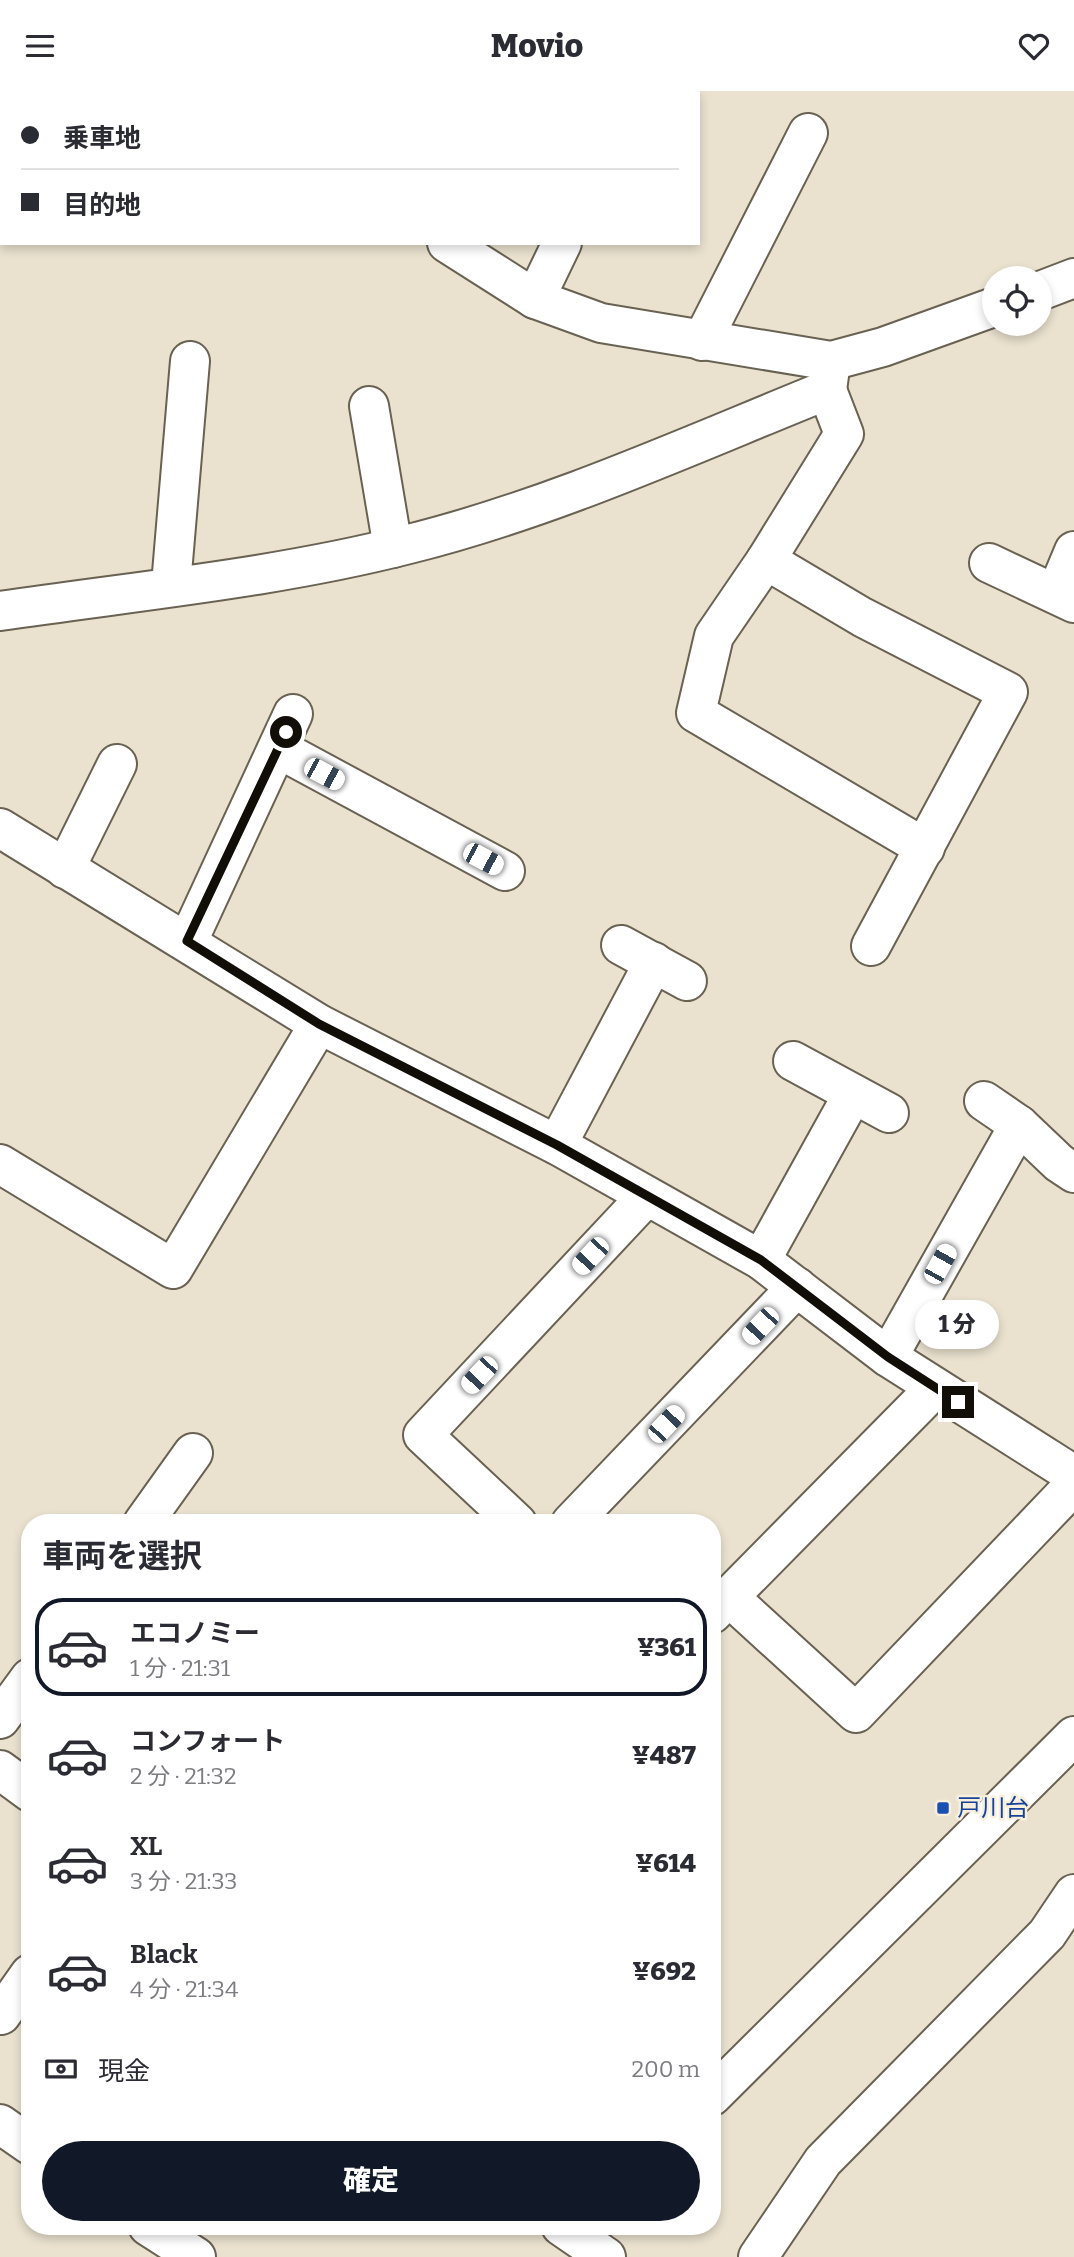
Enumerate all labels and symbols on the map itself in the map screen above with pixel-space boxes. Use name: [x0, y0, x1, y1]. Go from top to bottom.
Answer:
route start: [270, 716, 302, 748]
car: [301, 755, 348, 793]
car: [460, 840, 507, 878]
car: [568, 1233, 613, 1279]
car: [921, 1241, 960, 1287]
callout: 1 分: [916, 1301, 1000, 1349]
car: [738, 1303, 783, 1349]
car: [457, 1352, 502, 1398]
route end: [942, 1386, 974, 1418]
car: [644, 1401, 689, 1447]
place label: 戸川台: [957, 1794, 1029, 1822]
marker: 戸川台: [935, 1800, 951, 1816]

